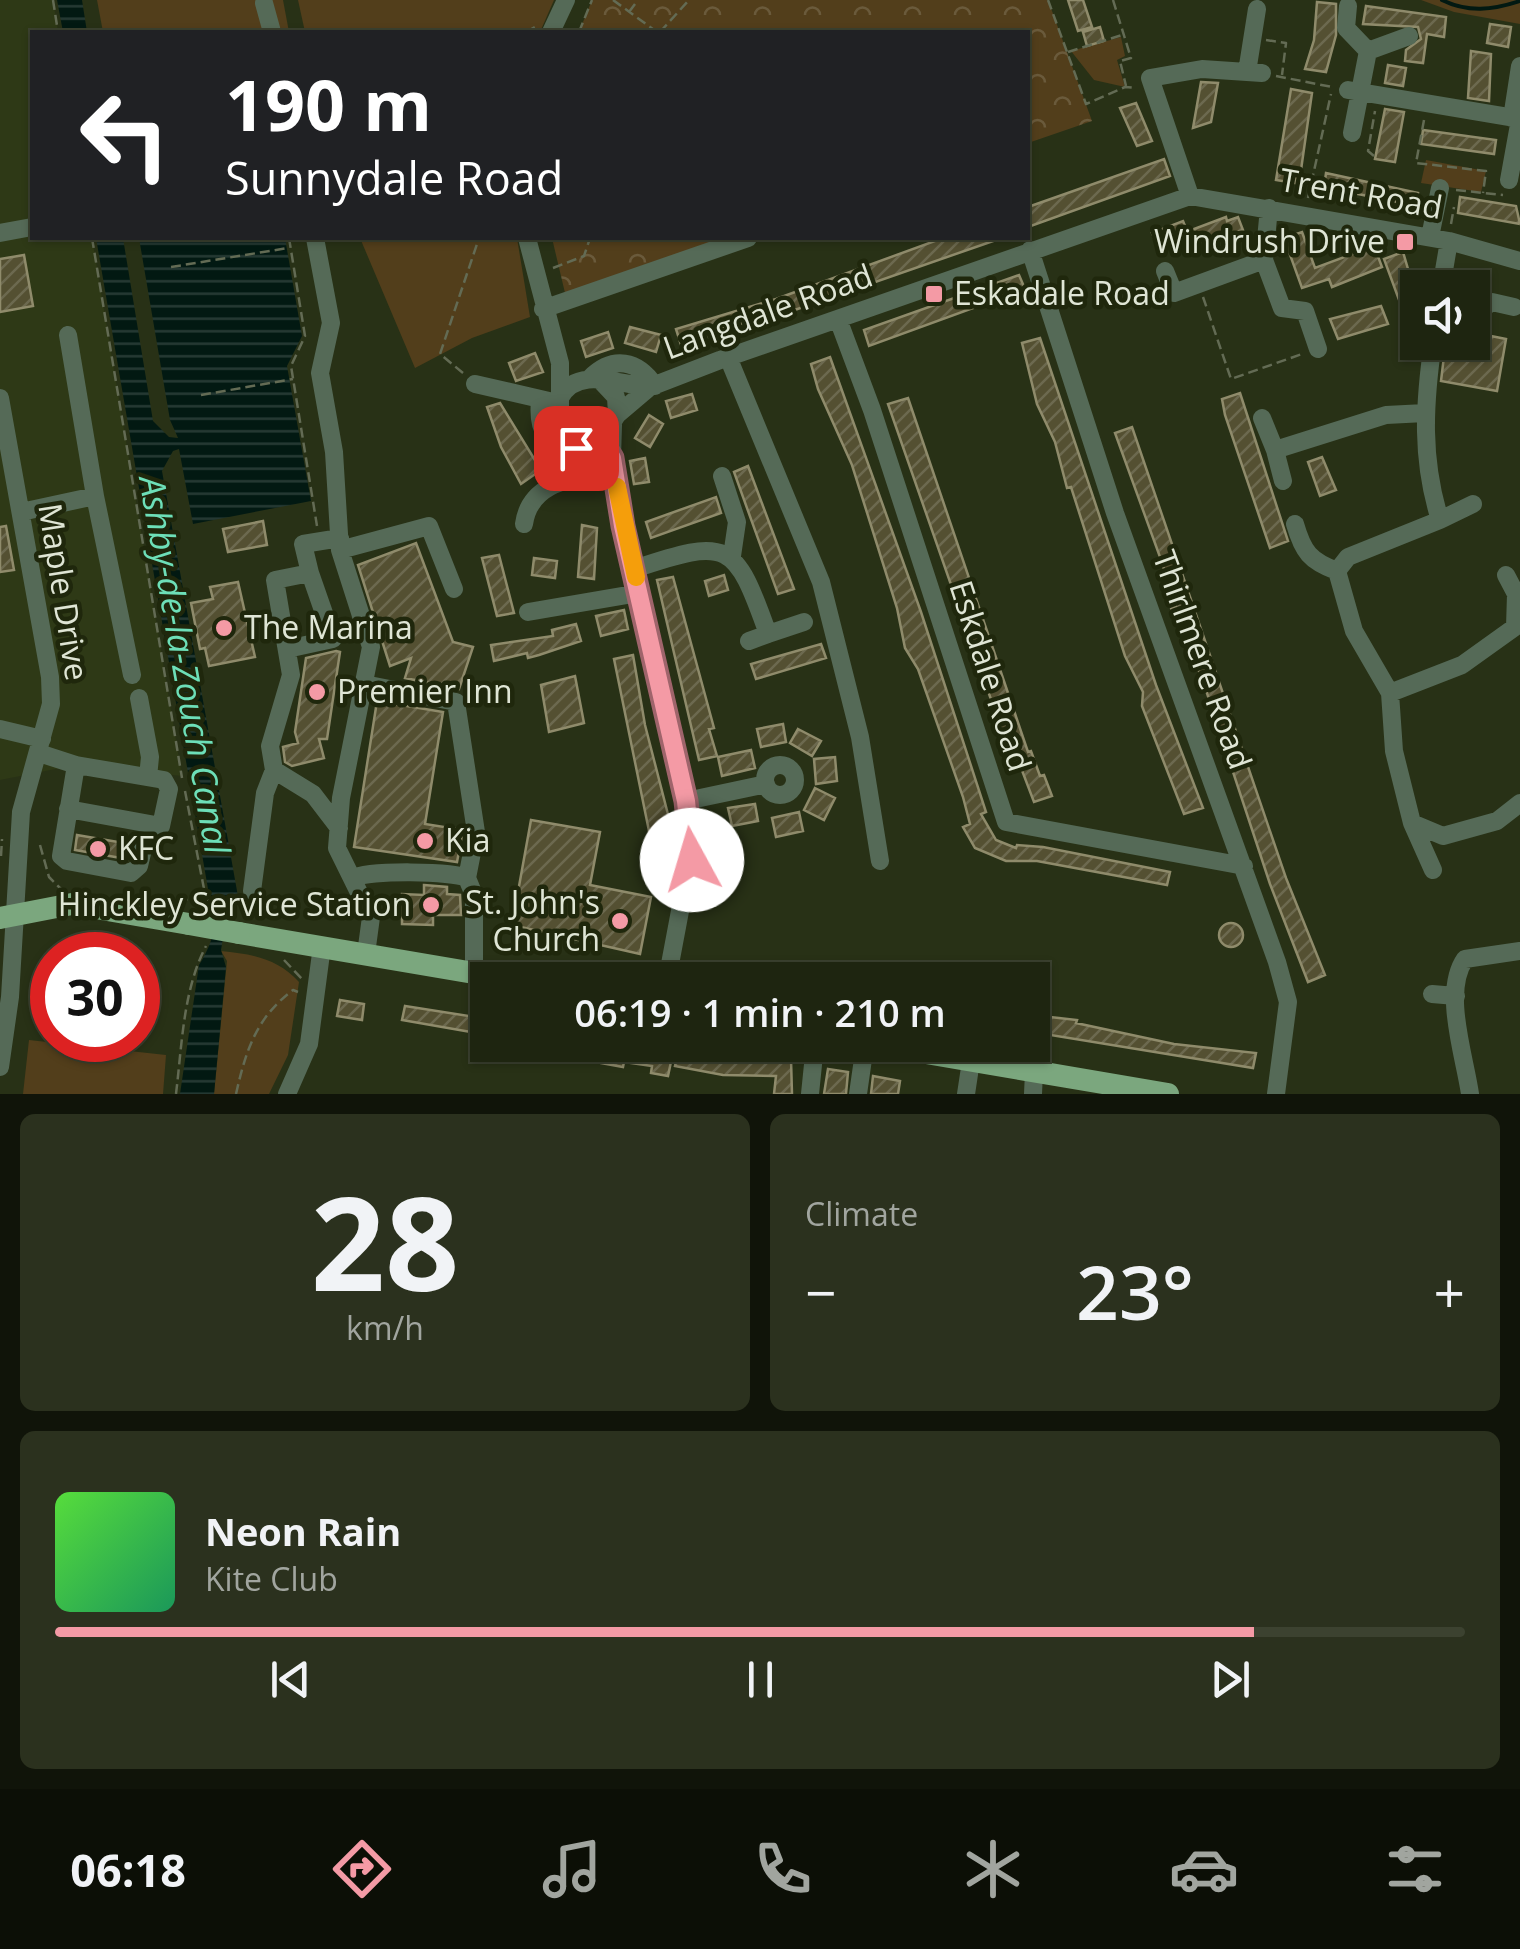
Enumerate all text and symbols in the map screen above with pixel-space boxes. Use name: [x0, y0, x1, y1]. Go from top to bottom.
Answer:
text: 190 m: [225, 56, 432, 152]
icon: left: [60, 70, 190, 200]
text: Sunnydale Road: [225, 147, 563, 208]
street label: Trent Road: [1277, 157, 1446, 228]
place label: Windrush Drive: [1154, 219, 1385, 262]
marker: Windrush Drive: [1394, 231, 1416, 253]
street label: Langdale Road: [657, 253, 878, 368]
map controls: [1400, 270, 1490, 360]
button: sound: [1400, 270, 1490, 360]
place label: Eskadale Road: [954, 271, 1170, 314]
marker: Eskadale Road: [923, 283, 945, 305]
pin: [534, 406, 619, 491]
icon: arrive: [549, 421, 604, 476]
water label: Ashby-de-la-Zouch Canal: [129, 470, 242, 859]
street label: Maple Drive: [29, 500, 100, 683]
street label: Thirlmere Road: [1144, 544, 1263, 775]
street label: Eskdale Road: [940, 575, 1042, 776]
place label: The Marina: [244, 605, 413, 648]
marker: The Marina: [213, 617, 235, 639]
place label: Premier Inn: [337, 669, 513, 712]
marker: Premier Inn: [306, 681, 328, 703]
position arrow: [640, 808, 744, 912]
place label: Kia: [445, 818, 490, 861]
place label: KFC: [118, 826, 174, 869]
marker: Kia: [414, 830, 436, 852]
marker: KFC: [87, 838, 109, 860]
place label: St. John's Church: [465, 880, 600, 960]
place label: Hinckley Service Station: [58, 882, 411, 925]
marker: Hinckley Service Station: [420, 894, 442, 916]
marker: St. John's Church: [609, 910, 631, 932]
speed limit sign: 30: [30, 932, 160, 1062]
text: 06:19 · 1 min · 210 m: [574, 986, 946, 1038]
text: 28: [311, 1152, 459, 1329]
text: Climate: [805, 1192, 918, 1235]
text: 23°: [1076, 1240, 1194, 1342]
text: −: [805, 1254, 836, 1329]
text: +: [1434, 1254, 1465, 1329]
text: km/h: [346, 1306, 424, 1349]
text: Neon Rain: [205, 1505, 401, 1557]
text: Kite Club: [205, 1557, 338, 1600]
icon: previous: [263, 1652, 318, 1707]
icon: pause: [733, 1652, 788, 1707]
icon: next: [1203, 1652, 1258, 1707]
icon: directions: [327, 1834, 397, 1904]
icon: music: [537, 1834, 607, 1904]
icon: phone: [748, 1834, 818, 1904]
icon: climate: [958, 1834, 1028, 1904]
icon: car: [1169, 1834, 1239, 1904]
icon: filters: [1380, 1834, 1450, 1904]
text: 06:18: [70, 1839, 186, 1900]

